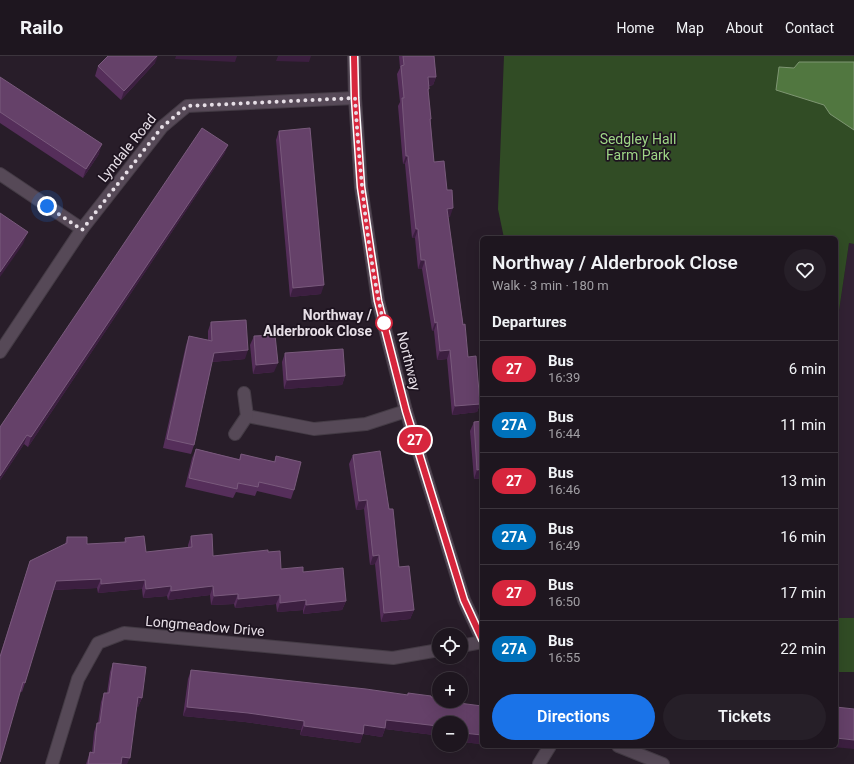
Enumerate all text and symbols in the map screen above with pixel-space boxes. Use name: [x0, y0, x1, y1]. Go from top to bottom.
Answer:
text: Railo: [20, 16, 63, 39]
text: Home: [616, 20, 654, 36]
text: Map: [676, 20, 704, 36]
text: About: [726, 20, 763, 36]
text: Contact: [785, 20, 834, 36]
street label: Lyndale Road: [95, 111, 159, 185]
park label: Sedgley Hall Farm Park: [600, 131, 676, 163]
your location: [37, 196, 57, 216]
button: heart: [784, 249, 826, 291]
text: Northway / Alderbrook Close: [492, 251, 738, 274]
text: Walk · 3 min · 180 m: [492, 278, 609, 293]
place label: Northway / Alderbrook Close: [263, 307, 373, 339]
text: Departures: [492, 313, 567, 331]
marker: Northway / Alderbrook Close: [375, 314, 393, 332]
street label: Northway: [394, 330, 424, 392]
text: Bus: [548, 352, 574, 370]
text: 6 min: [789, 360, 826, 378]
text: 27: [506, 361, 522, 377]
text: 16:39: [548, 370, 580, 385]
text: Bus: [548, 408, 574, 426]
text: 11 min: [780, 416, 826, 434]
text: 27A: [501, 417, 527, 433]
text: 16:44: [548, 426, 580, 441]
line badge: 27: [397, 427, 433, 453]
text: 27: [407, 432, 423, 448]
text: Bus: [548, 464, 574, 482]
text: 13 min: [780, 472, 826, 490]
text: 27: [506, 473, 522, 489]
text: 16:46: [548, 482, 580, 497]
text: Bus: [548, 520, 574, 538]
text: 16 min: [780, 528, 826, 546]
text: 27A: [501, 529, 527, 545]
text: 16:49: [548, 538, 580, 553]
text: Bus: [548, 576, 574, 594]
text: 17 min: [780, 584, 826, 602]
text: 27: [506, 585, 522, 601]
text: 16:50: [548, 594, 580, 609]
street label: Longmeadow Drive: [145, 613, 265, 639]
map controls: [432, 628, 468, 752]
button: locate: [432, 628, 468, 664]
text: Bus: [548, 632, 574, 650]
text: 22 min: [780, 640, 826, 658]
text: 27A: [501, 641, 527, 657]
text: 16:55: [548, 650, 580, 665]
button: +: [432, 672, 468, 708]
button: Directions: [492, 694, 655, 740]
button: Tickets: [663, 694, 826, 740]
button: −: [432, 716, 468, 752]

